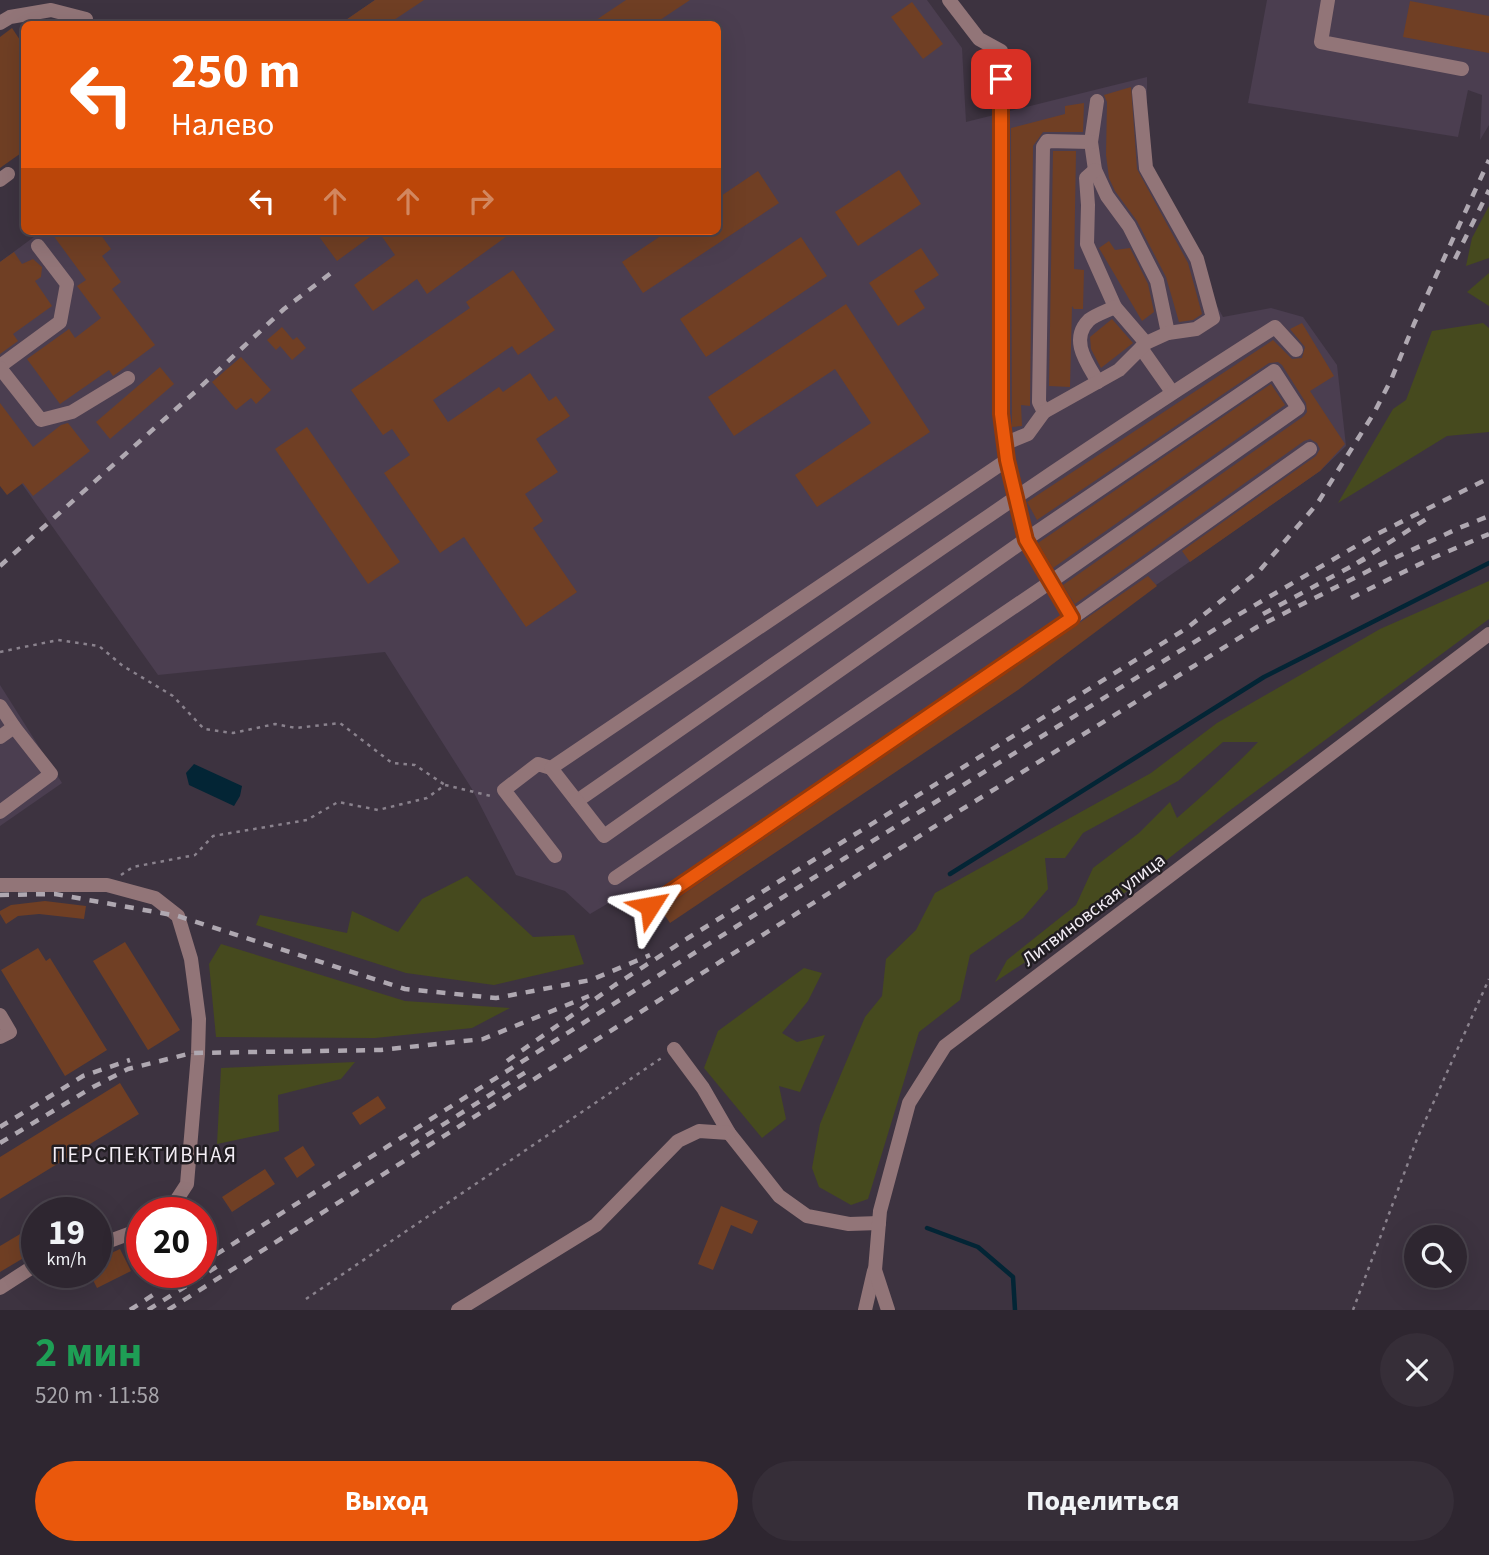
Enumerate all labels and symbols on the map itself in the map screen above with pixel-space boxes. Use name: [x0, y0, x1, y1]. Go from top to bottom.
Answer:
pin: [971, 49, 1031, 109]
street label: Литвиновская улица: [1017, 847, 1171, 973]
position arrow: [613, 869, 687, 943]
district label: ПЕРСПЕКТИВНАЯ: [52, 1140, 238, 1170]
speed limit sign: 20: [126, 1197, 217, 1288]

